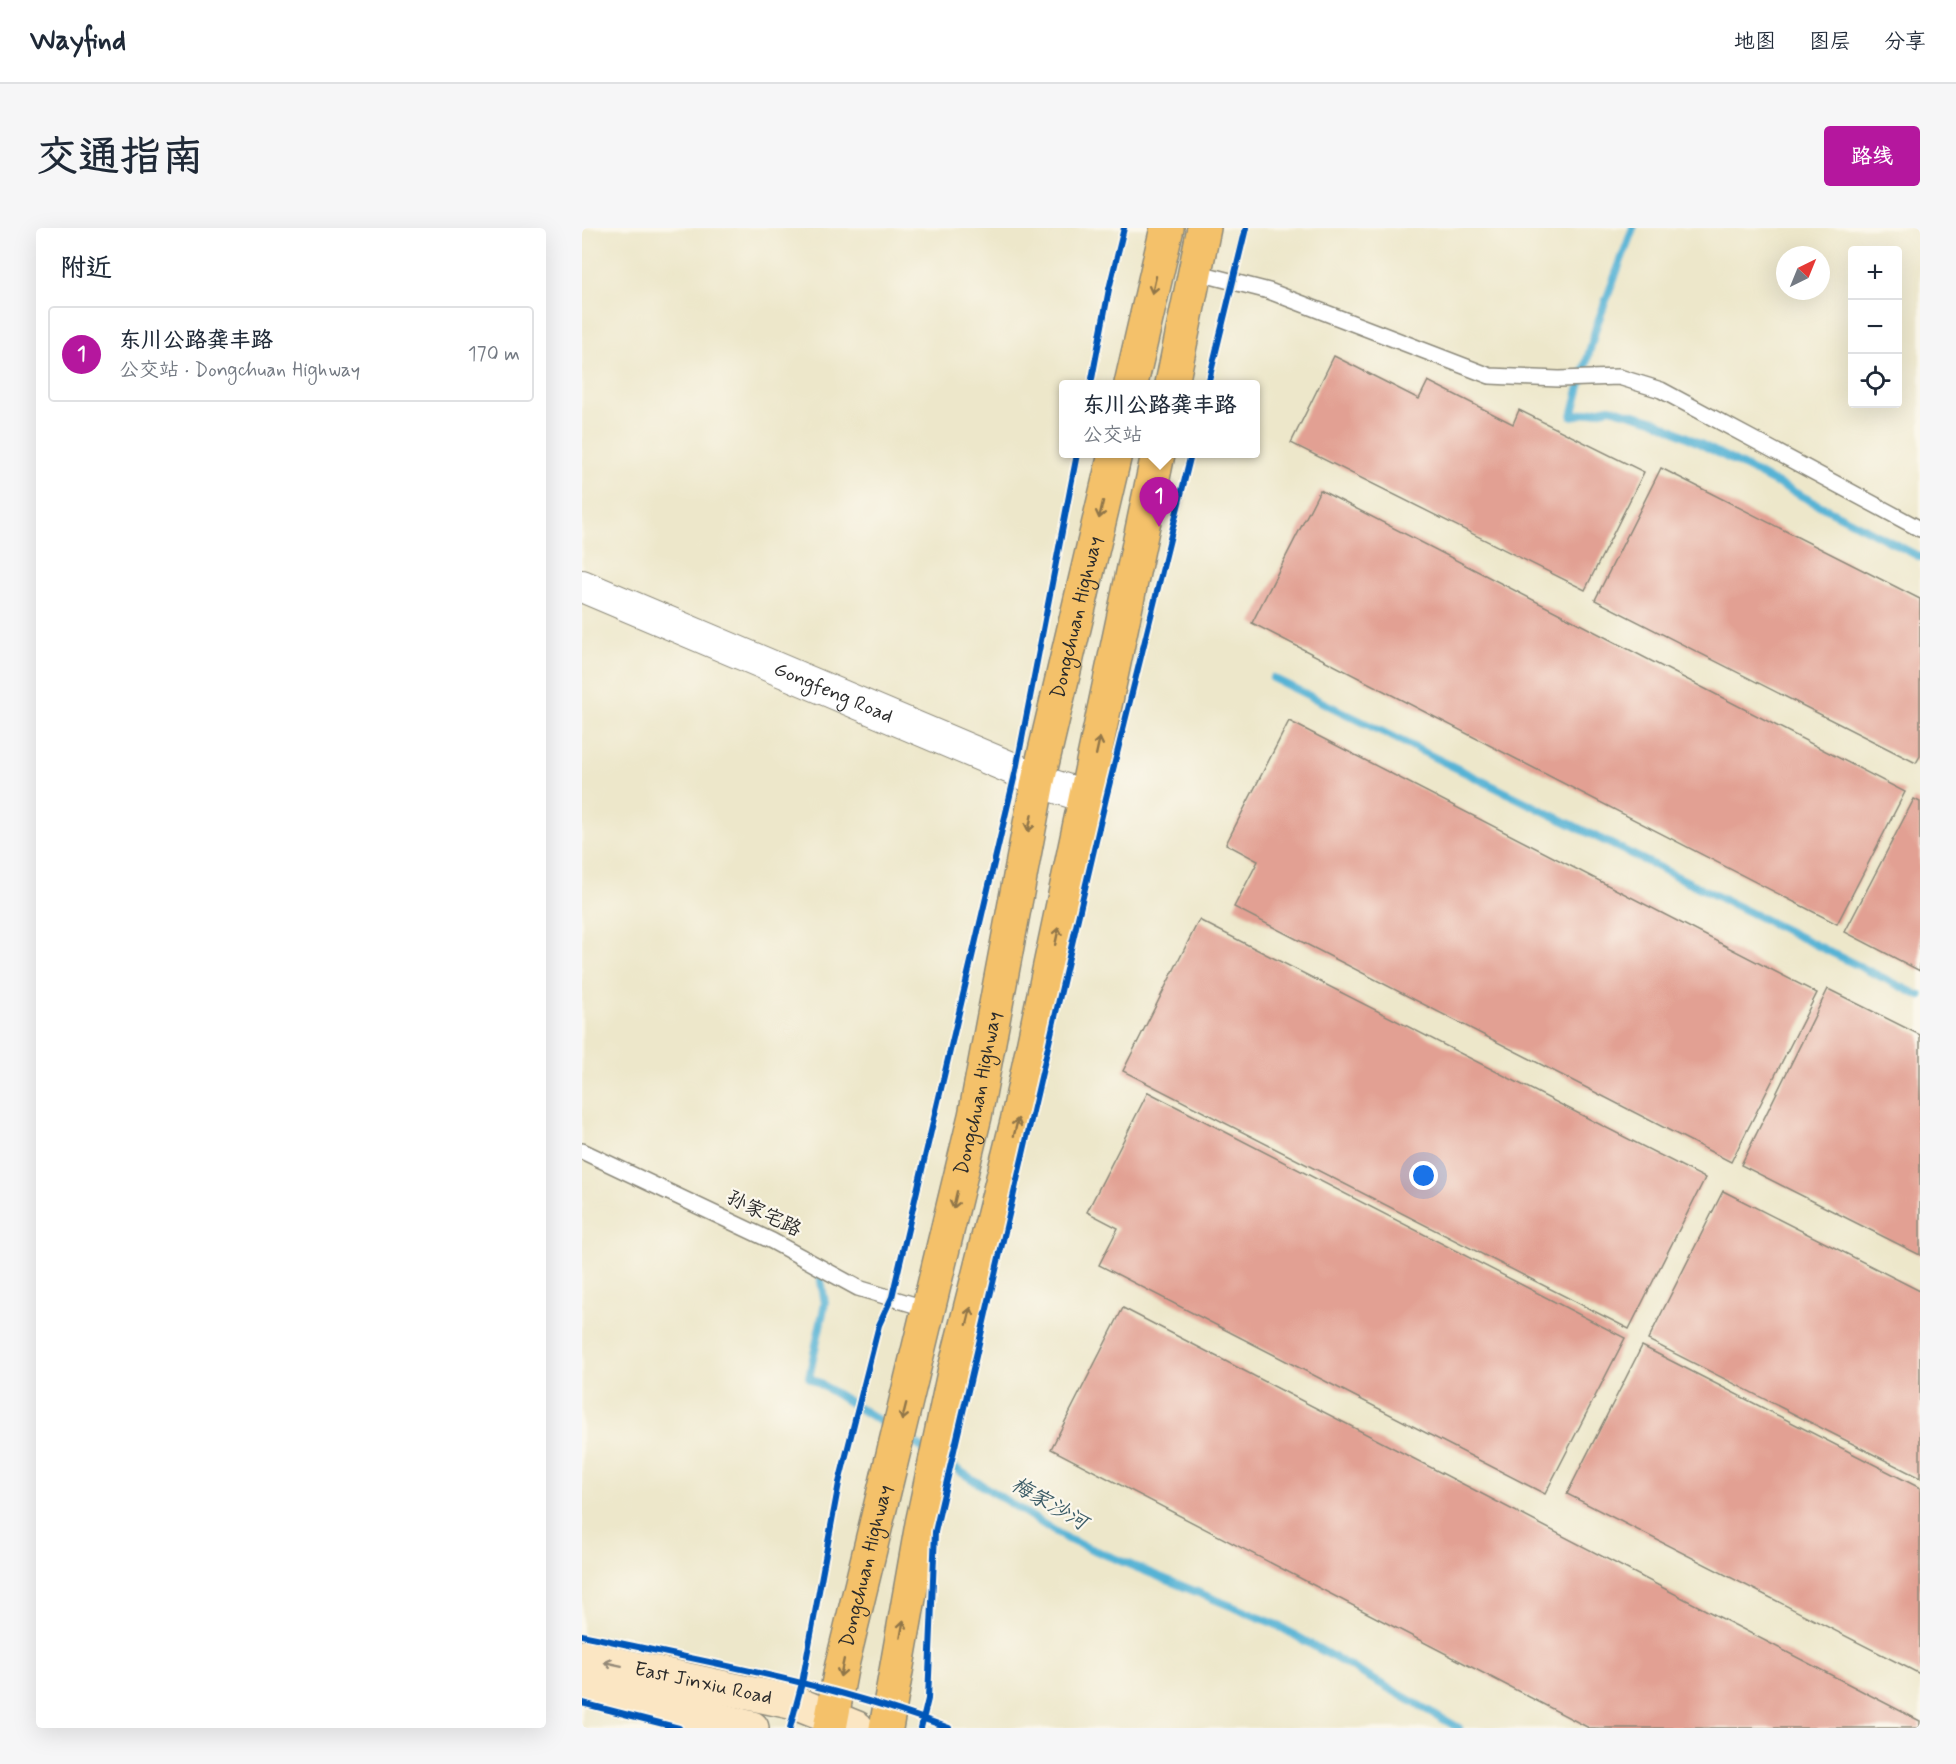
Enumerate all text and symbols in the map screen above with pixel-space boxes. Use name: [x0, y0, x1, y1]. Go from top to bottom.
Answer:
text: Wayfind: [30, 23, 126, 60]
text: 地图: [1734, 28, 1776, 56]
text: 图层: [1809, 28, 1851, 56]
text: 分享: [1884, 28, 1926, 56]
button: 路线: [1824, 126, 1920, 186]
text: 交通指南: [36, 131, 204, 186]
north arrow: [1776, 246, 1830, 300]
map controls: [1848, 246, 1902, 408]
button: +: [1848, 246, 1902, 300]
text: 附近: [60, 252, 112, 286]
one-way arrow: [1148, 275, 1159, 294]
button: −: [1848, 300, 1902, 354]
text: 东川公路龚丰路: [119, 327, 273, 355]
text: 1: [77, 341, 86, 368]
text: 170 m: [468, 341, 520, 368]
button: locate: [1848, 354, 1902, 408]
text: 公交站 · Dongchuan Highway: [119, 357, 360, 384]
popup: [1059, 380, 1260, 458]
text: 东川公路龚丰路: [1082, 392, 1237, 420]
text: 公交站: [1082, 422, 1142, 449]
pin: 1: [1140, 478, 1178, 527]
one-way arrow: [1095, 501, 1107, 520]
street label: Dongchuan Highway: [1044, 533, 1109, 701]
street label: Gongfeng Road: [770, 655, 897, 730]
one-way arrow: [1092, 736, 1104, 755]
one-way arrow: [1024, 813, 1035, 833]
one-way arrow: [1052, 927, 1063, 947]
street label: Dongchuan Highway: [948, 1009, 1008, 1178]
one-way arrow: [1011, 1118, 1023, 1137]
your location: [1409, 1161, 1438, 1190]
street label: 孙家宅路: [722, 1184, 807, 1244]
one-way arrow: [948, 1190, 960, 1209]
one-way arrow: [963, 1307, 975, 1326]
one-way arrow: [898, 1402, 910, 1421]
water label: 梅家沙河: [1006, 1471, 1095, 1539]
street label: Dongchuan Highway: [833, 1482, 899, 1650]
one-way arrow: [897, 1620, 908, 1639]
street label: East Jinxiu Road: [632, 1655, 775, 1711]
one-way arrow: [604, 1657, 623, 1669]
one-way arrow: [836, 1657, 847, 1677]

